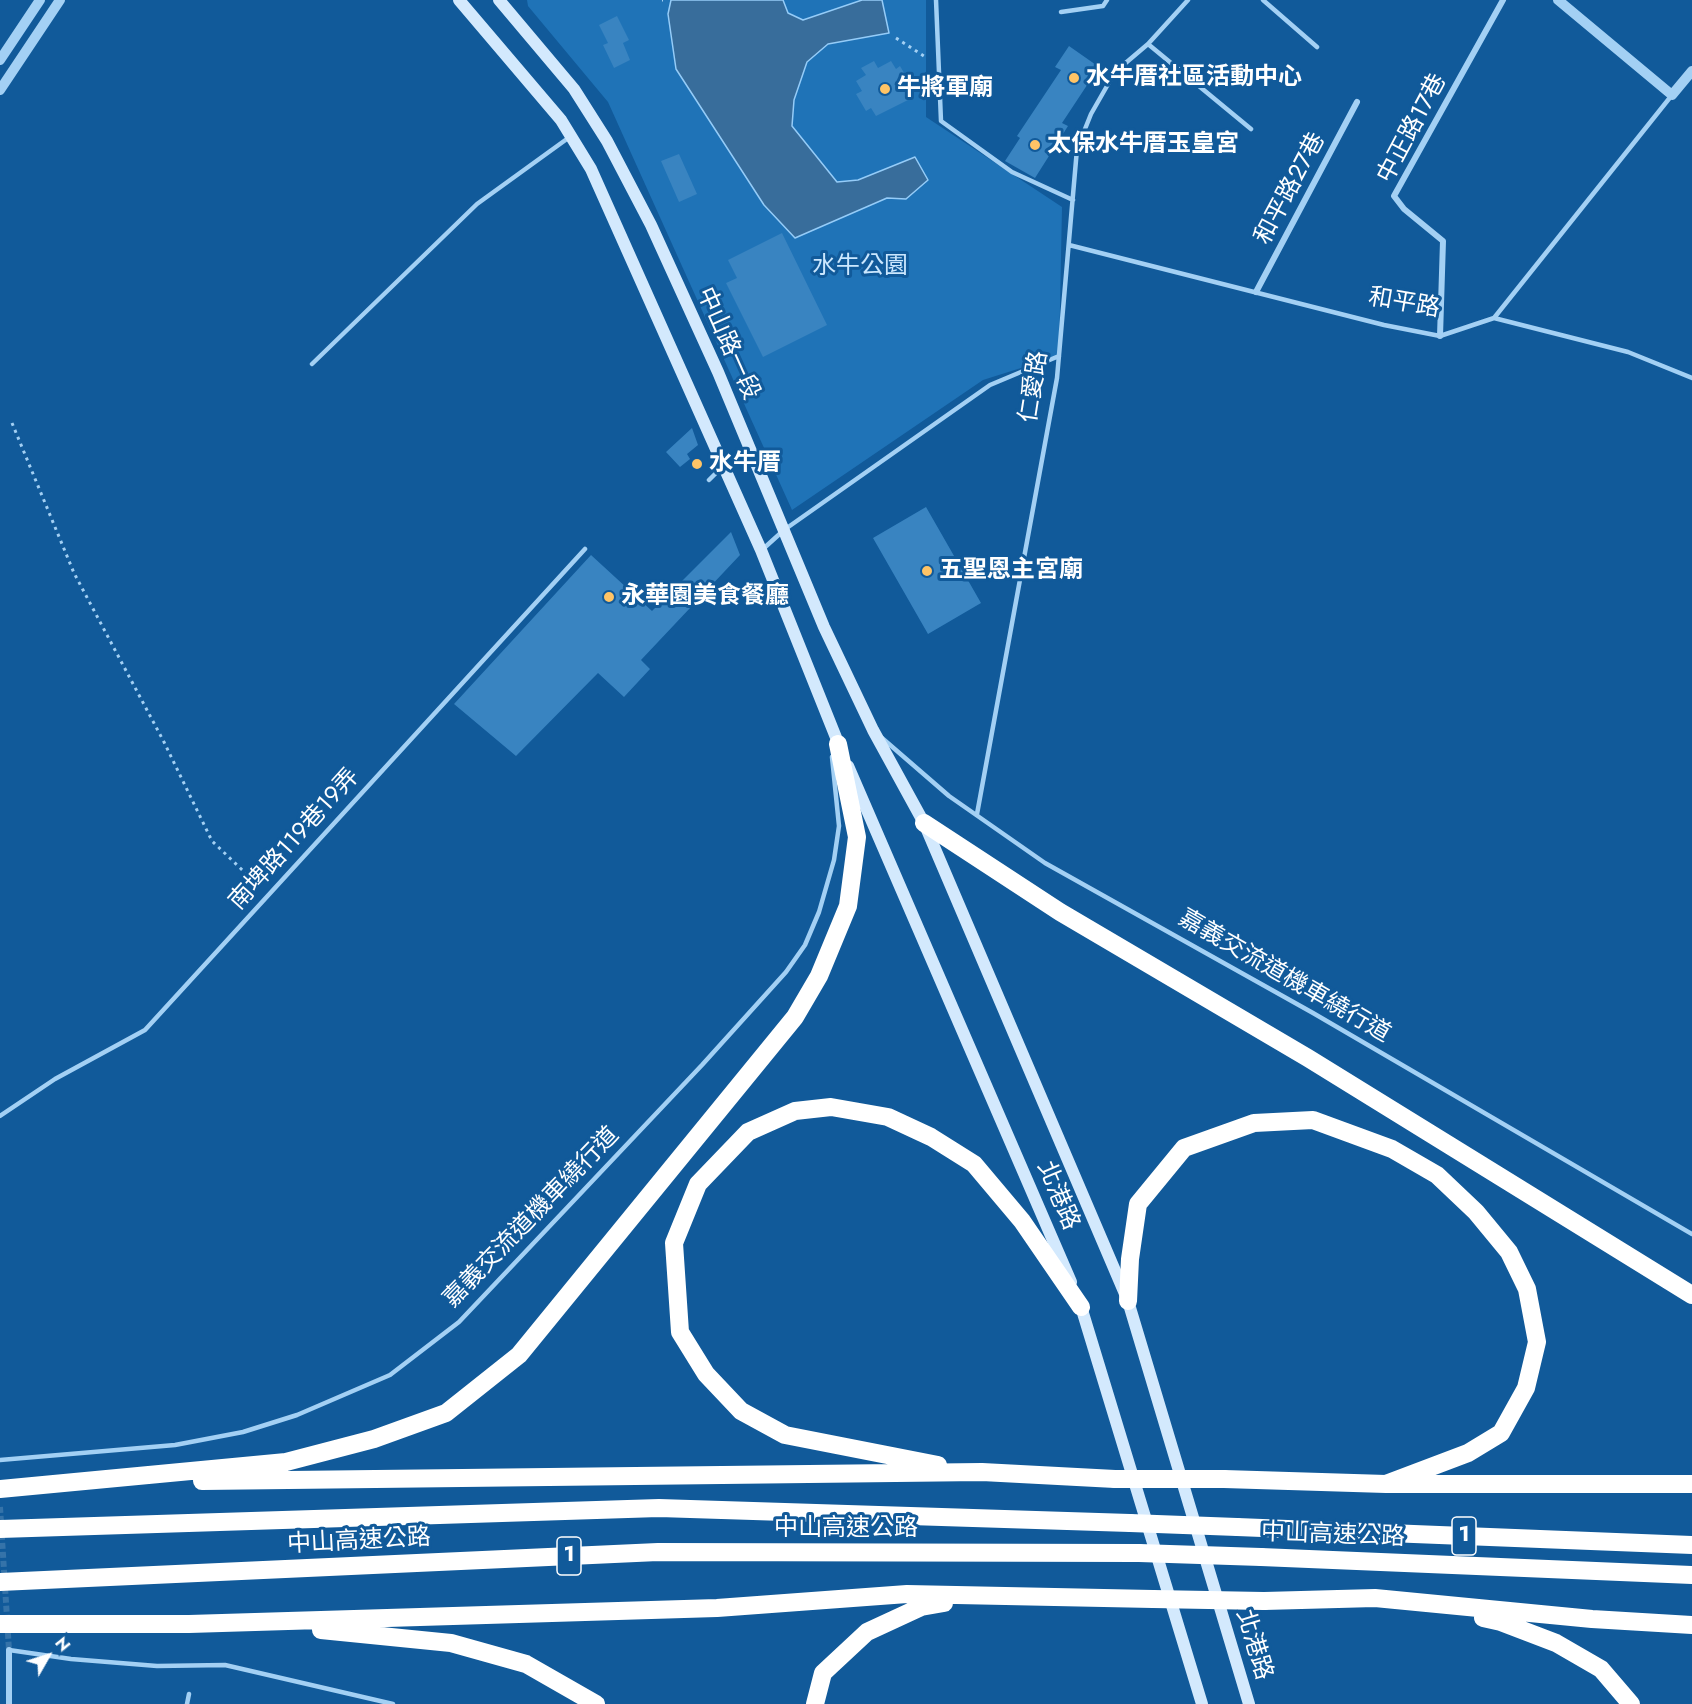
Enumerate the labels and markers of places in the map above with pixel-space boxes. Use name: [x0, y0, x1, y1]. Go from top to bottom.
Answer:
place label: 水牛厝社區活動中心: [1086, 64, 1302, 92]
marker: 水牛厝社區活動中心: [1067, 71, 1081, 85]
place label: 牛將軍廟: [897, 75, 993, 103]
marker: 牛將軍廟: [878, 82, 892, 96]
place label: 太保水牛厝玉皇宮: [1047, 131, 1239, 159]
marker: 太保水牛厝玉皇宮: [1028, 138, 1042, 152]
place label: 水牛厝: [709, 450, 781, 478]
marker: 水牛厝: [690, 457, 704, 471]
place label: 五聖恩主宮廟: [939, 557, 1083, 585]
marker: 五聖恩主宮廟: [920, 564, 934, 578]
place label: 永華園美食餐廳: [621, 583, 789, 611]
marker: 永華園美食餐廳: [602, 590, 616, 604]

